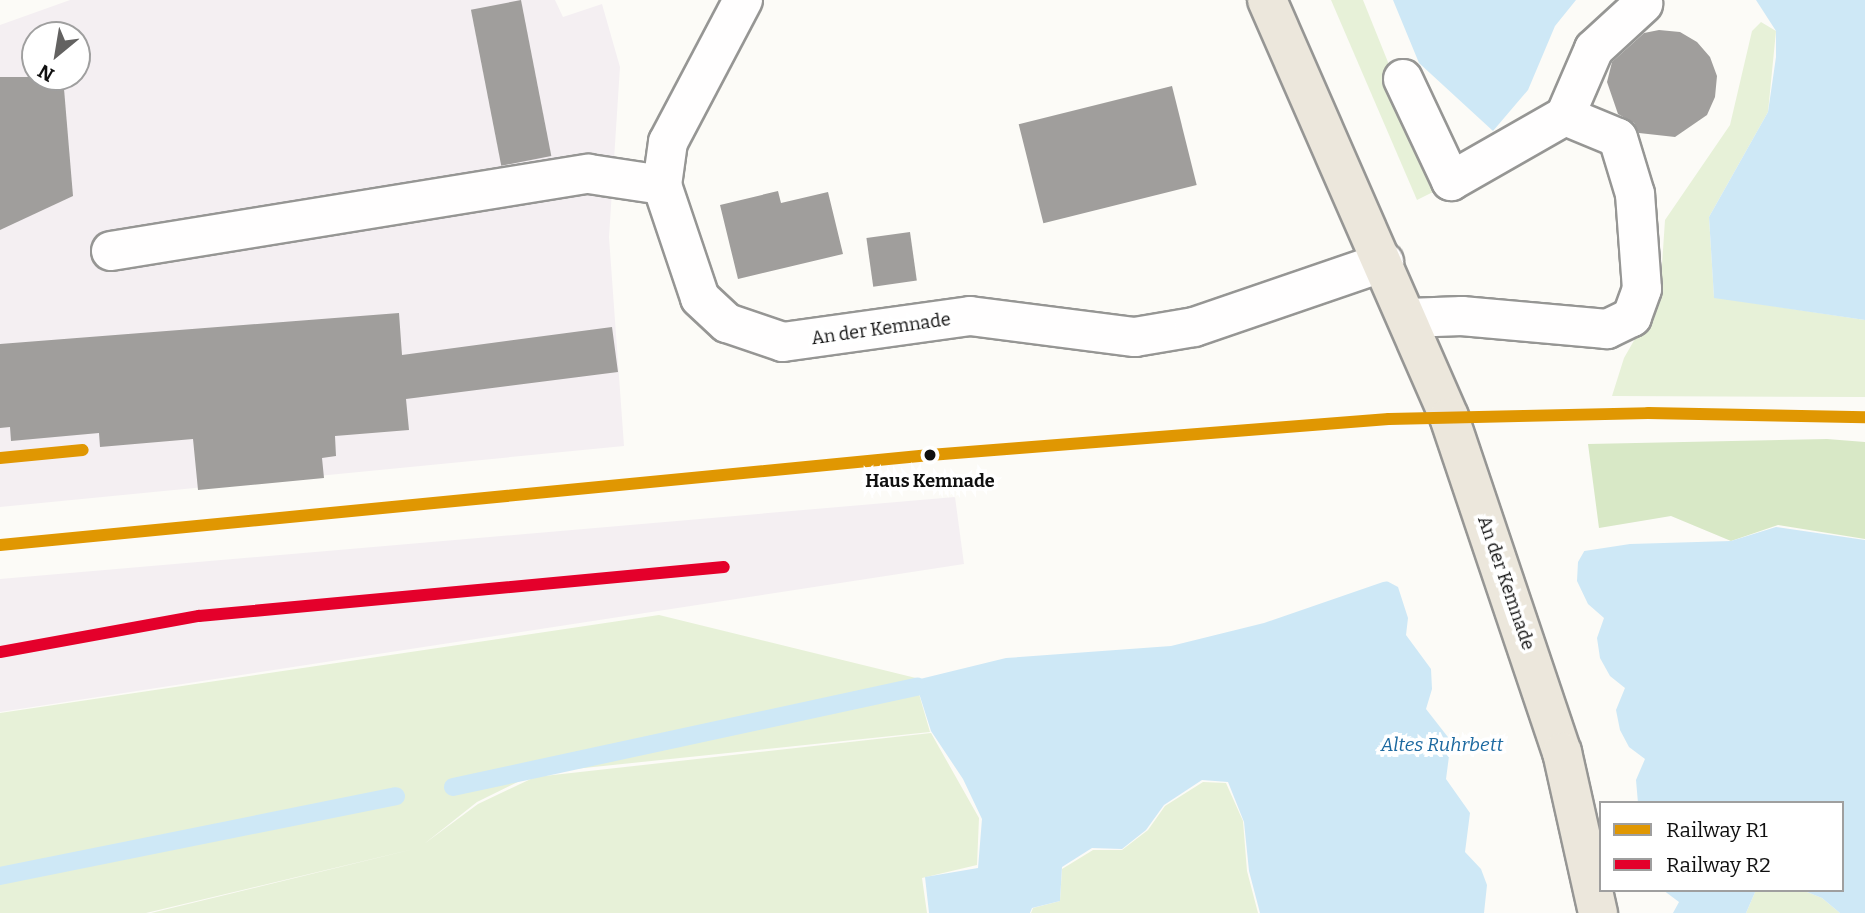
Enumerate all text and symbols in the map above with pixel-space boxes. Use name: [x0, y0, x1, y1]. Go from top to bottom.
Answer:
north arrow: [21, 21, 91, 91]
text: N: [34, 59, 58, 87]
street label: An der Kemnade: [810, 309, 952, 349]
marker: Haus Kemnade: [918, 443, 942, 467]
place label: Haus Kemnade: [865, 470, 995, 492]
street label: An der Kemnade: [1473, 513, 1539, 653]
water label: Altes Ruhrbett: [1381, 734, 1503, 756]
legend: [1599, 801, 1844, 892]
text: Railway R1: [1666, 817, 1768, 843]
text: Railway R2: [1666, 852, 1771, 878]

